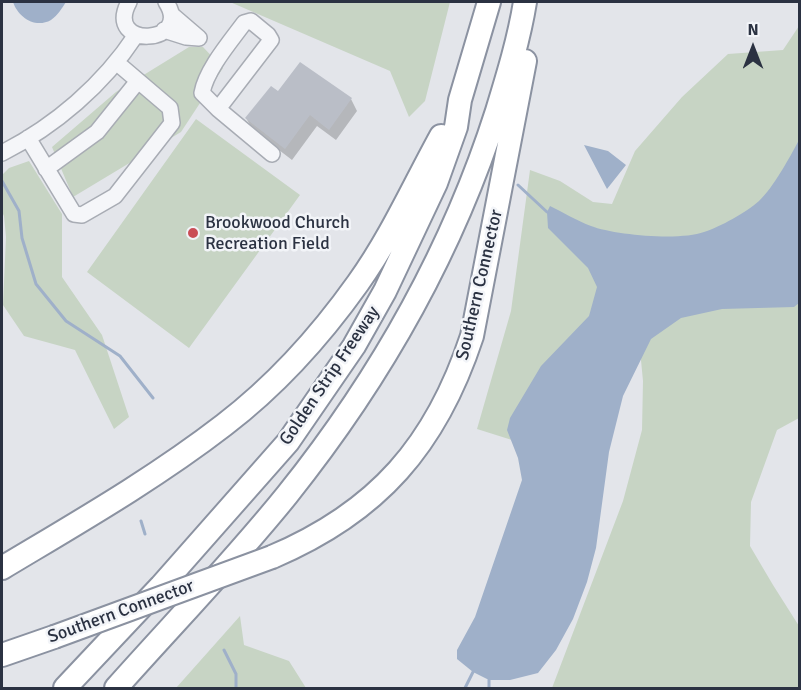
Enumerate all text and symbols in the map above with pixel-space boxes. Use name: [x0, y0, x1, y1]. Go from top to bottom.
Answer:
north arrow: [723, 18, 783, 78]
text: N: [747, 20, 759, 40]
street label: Southern Connector: [452, 208, 508, 362]
place label: Brookwood Church Recreation Field: [205, 212, 350, 254]
marker: Brookwood Church Recreation Field: [186, 226, 200, 240]
street label: Golden Strip Freeway: [275, 302, 385, 450]
street label: Southern Connector: [45, 576, 197, 648]

